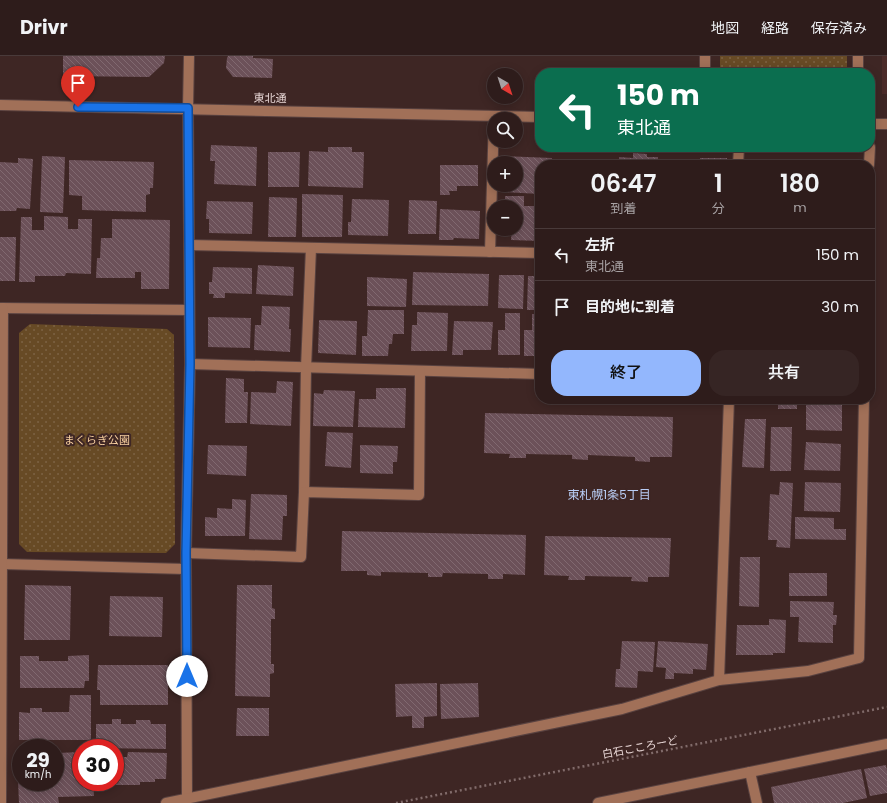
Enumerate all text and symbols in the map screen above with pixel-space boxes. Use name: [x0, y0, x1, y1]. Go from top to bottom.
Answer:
text: Drivr: [20, 14, 68, 41]
text: 地図: [711, 18, 739, 38]
text: 経路: [761, 18, 789, 38]
text: 保存済み: [811, 18, 867, 38]
pin: [61, 66, 95, 107]
north arrow: [487, 68, 523, 104]
map controls: [487, 68, 523, 236]
icon: arrive: [67, 72, 89, 94]
text: 150 m: [617, 76, 700, 115]
icon: left: [551, 84, 603, 136]
street label: 東北通: [253, 90, 287, 106]
button: search: [487, 112, 523, 148]
text: 東北通: [617, 115, 671, 140]
button: +: [487, 156, 523, 192]
text: 06:47: [590, 167, 656, 200]
text: 1: [714, 167, 723, 200]
text: 180: [780, 167, 820, 200]
text: m: [793, 198, 807, 217]
text: 到着: [610, 199, 636, 218]
text: 分: [712, 199, 725, 218]
button: −: [487, 200, 523, 236]
text: 左折: [585, 234, 615, 255]
icon: left: [551, 244, 573, 266]
text: 150 m: [816, 244, 859, 265]
text: 東北通: [585, 257, 624, 276]
icon: arrive: [551, 296, 573, 318]
text: 目的地に到着: [585, 296, 675, 317]
text: 30 m: [821, 296, 859, 317]
button: 終了: [551, 350, 701, 396]
button: 共有: [709, 350, 859, 396]
park label: まくらぎ公園: [64, 432, 130, 448]
district label: 東札幌1条5丁目: [567, 486, 651, 503]
position arrow: [166, 655, 208, 697]
street label: 白石こころーど: [601, 732, 679, 762]
speed limit sign: 30: [72, 739, 124, 791]
text: 29: [26, 746, 50, 774]
text: km/h: [25, 767, 51, 782]

